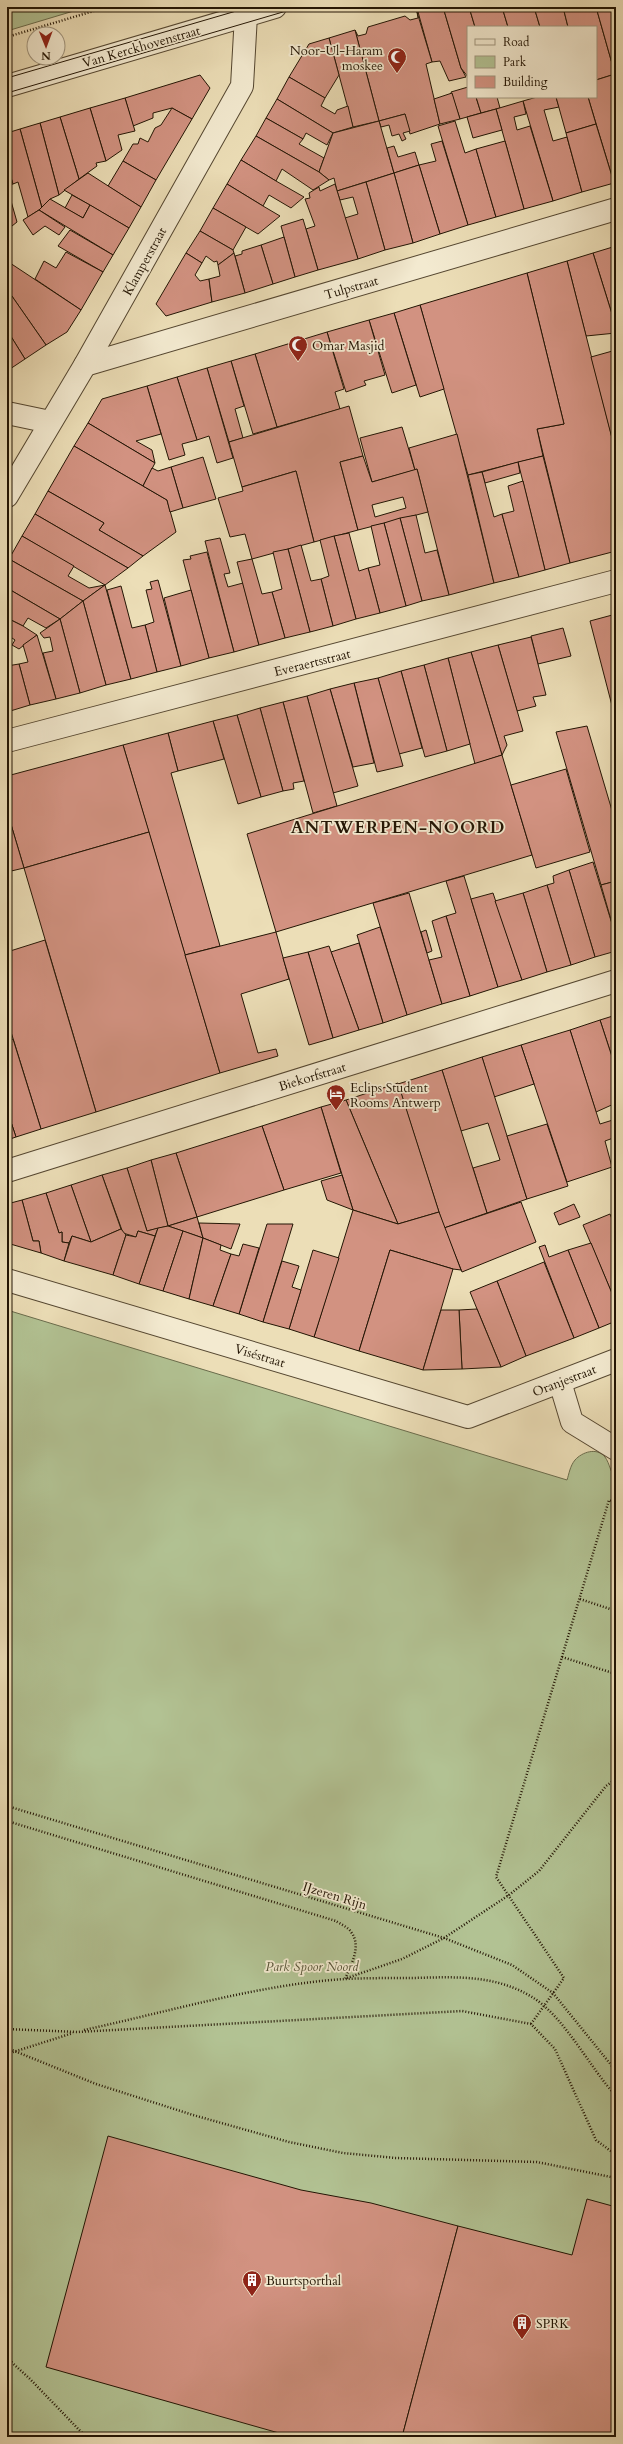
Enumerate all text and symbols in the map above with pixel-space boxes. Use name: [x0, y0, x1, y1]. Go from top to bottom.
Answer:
street label: Van Kerckhovenstraat: [80, 22, 202, 72]
north arrow: [26, 26, 66, 66]
legend: [467, 26, 597, 98]
text: Road: [503, 34, 530, 50]
place label: Noor-Ul-Haram moskee: [290, 42, 383, 75]
mosque icon: Noor-Ul-Haram moskee: [386, 46, 408, 74]
text: N: [41, 48, 51, 63]
text: Park: [503, 54, 527, 70]
text: Building: [503, 74, 548, 90]
street label: Klamperstraat: [119, 224, 171, 299]
street label: Tulpstraat: [322, 272, 380, 304]
mosque icon: Omar Masjid: [287, 334, 309, 362]
place label: Omar Masjid: [312, 337, 385, 355]
street label: Everaertsstraat: [272, 645, 353, 681]
district label: ANTWERPEN-NOORD: [291, 816, 505, 839]
street label: Biekorfstraat: [276, 1058, 348, 1096]
place label: Eclips Student Rooms Antwerp: [350, 1079, 441, 1112]
hotel icon: Eclips Student Rooms Antwerp: [325, 1083, 347, 1111]
street label: Viséstraat: [232, 1340, 287, 1372]
street label: Oranjestraat: [530, 1361, 599, 1401]
street label: IJzeren Rijn: [301, 1878, 369, 1914]
park label: Park Spoor Noord: [266, 1958, 359, 1976]
building icon: Buurtsporthal: [241, 2269, 263, 2297]
place label: Buurtsporthal: [266, 2272, 342, 2290]
building icon: SPRK: [511, 2312, 533, 2340]
place label: SPRK: [536, 2315, 569, 2333]

